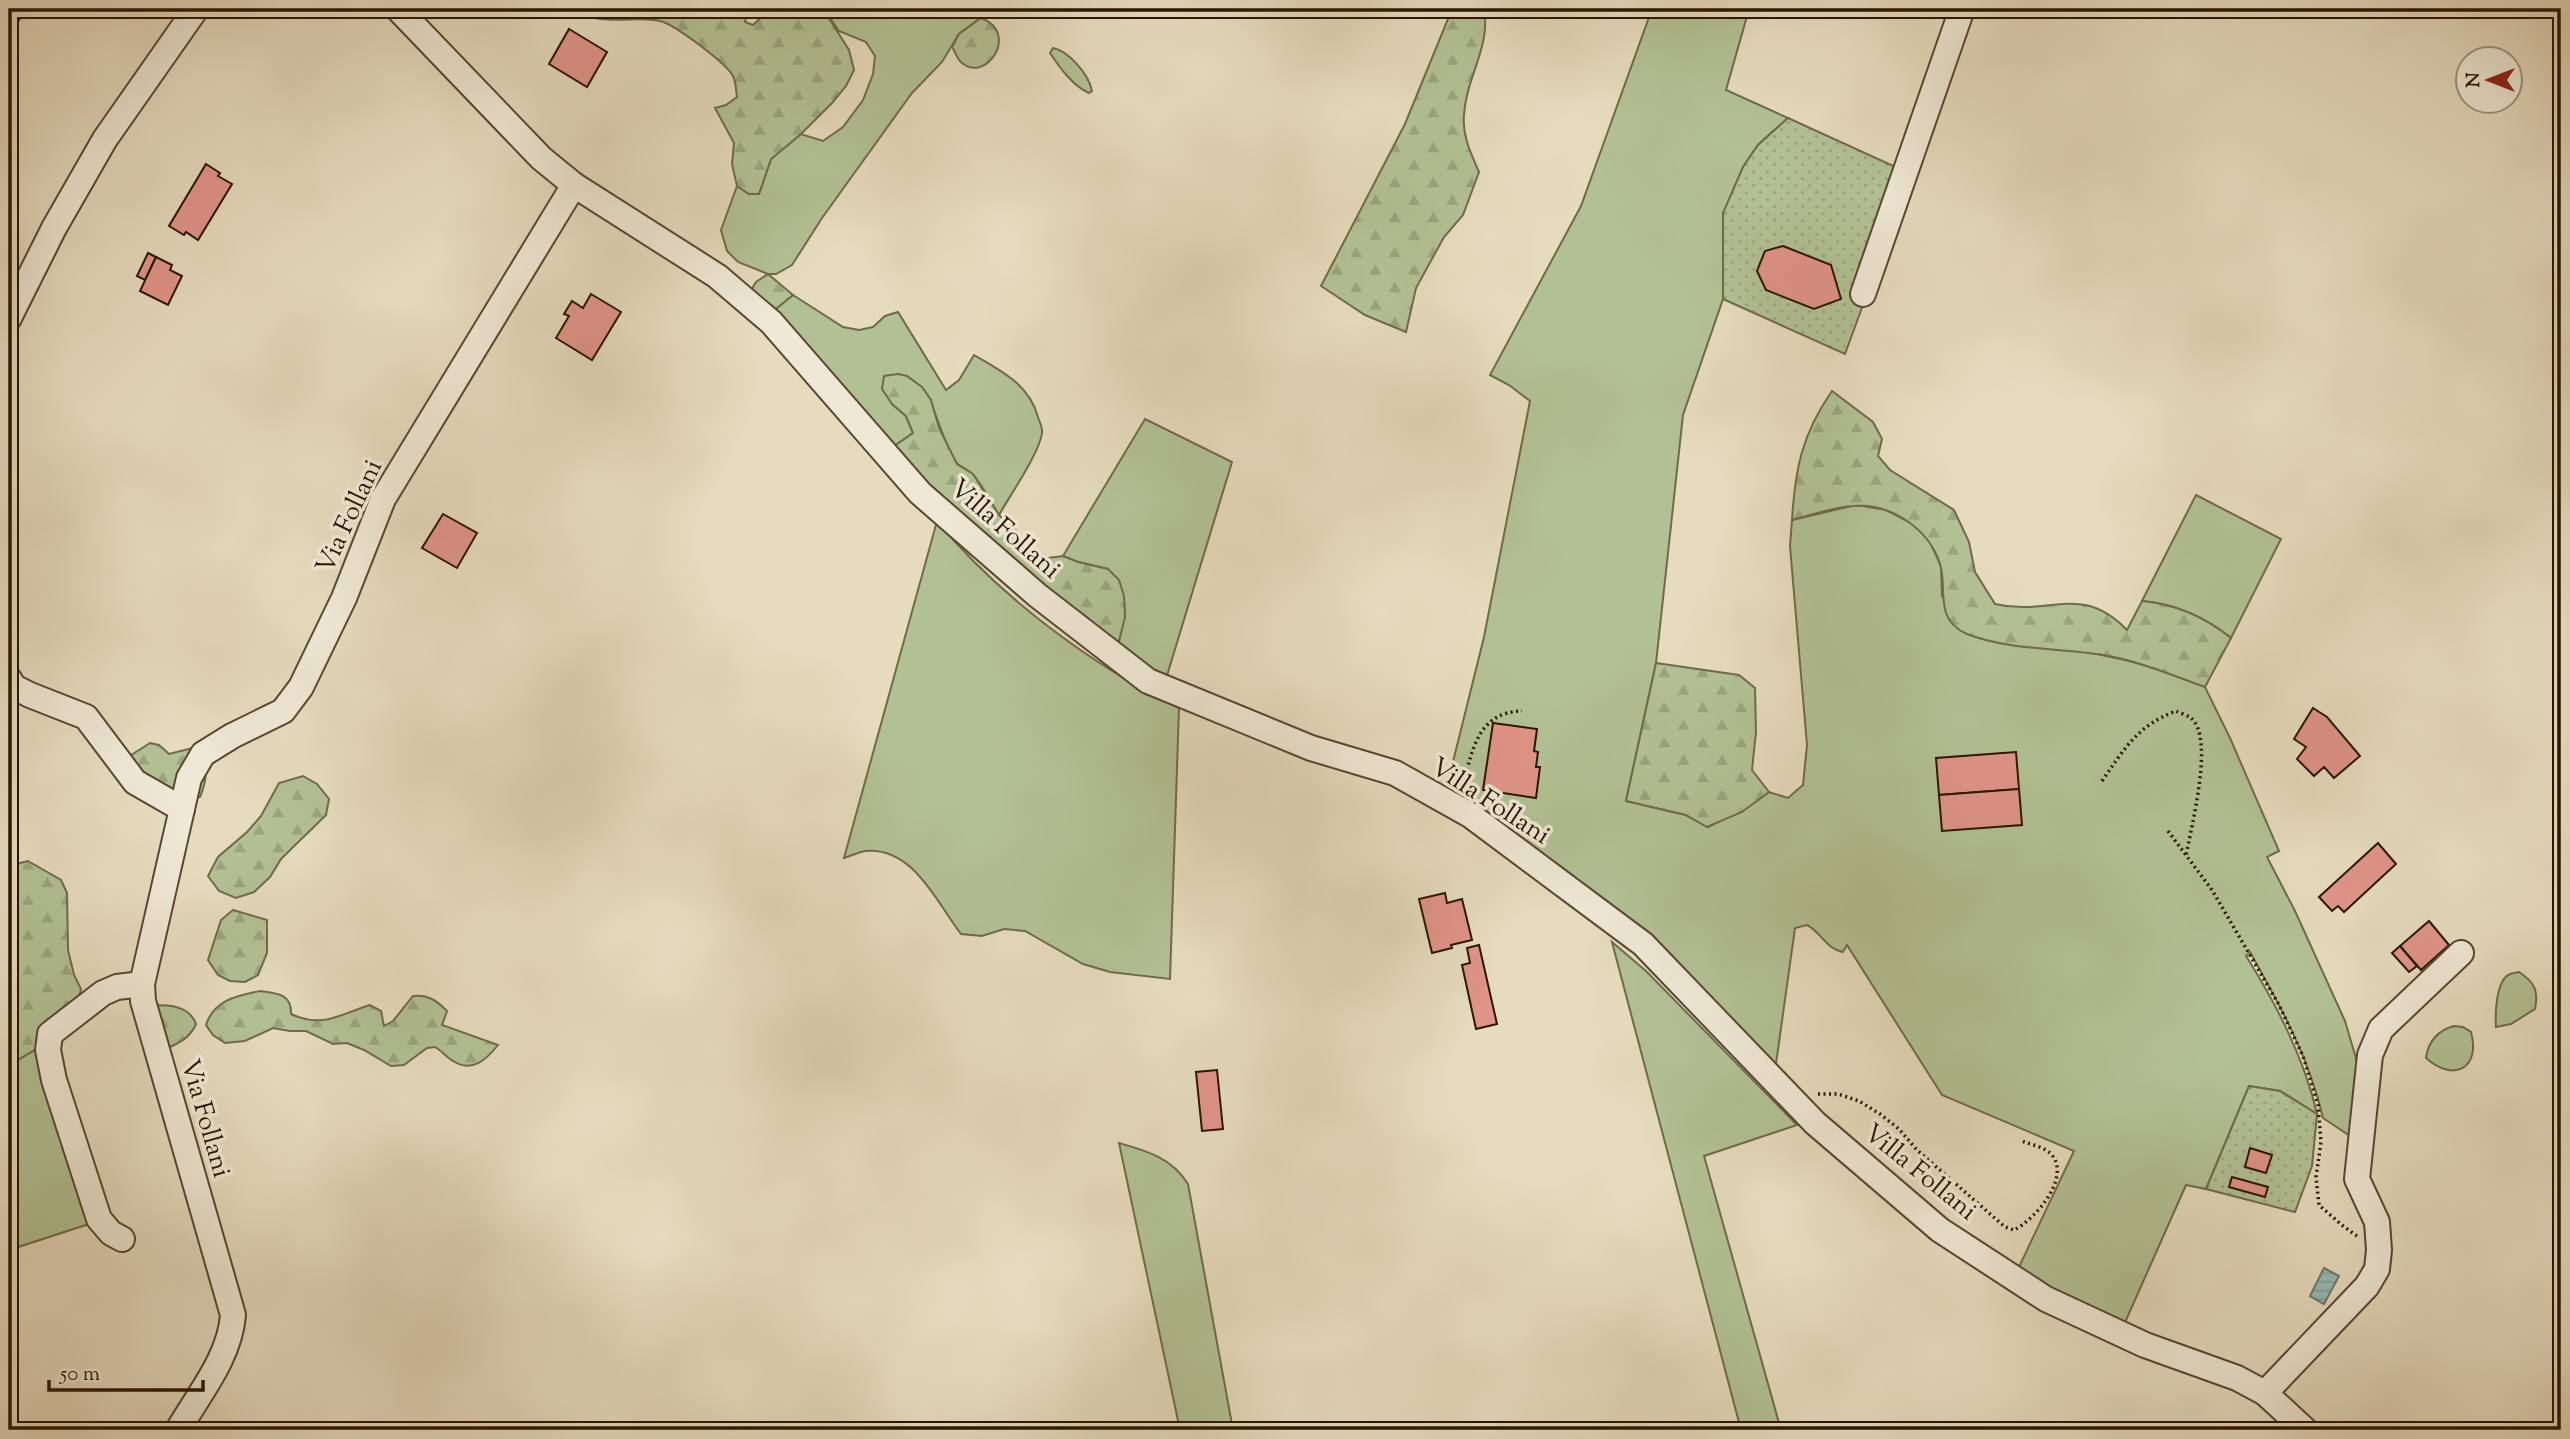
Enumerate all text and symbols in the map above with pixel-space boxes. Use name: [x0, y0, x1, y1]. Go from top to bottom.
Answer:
north arrow: [2454, 46, 2524, 116]
text: N: [2461, 72, 2488, 88]
street label: Via Follani: [308, 454, 393, 580]
street label: Villa Follani: [941, 471, 1068, 589]
street label: Villa Follani: [1422, 749, 1557, 855]
street label: Via Follani: [170, 1055, 239, 1182]
street label: Villa Follani: [1855, 1116, 1984, 1230]
scale bar: [49, 1348, 203, 1392]
text: 50 m: [59, 1360, 100, 1390]

